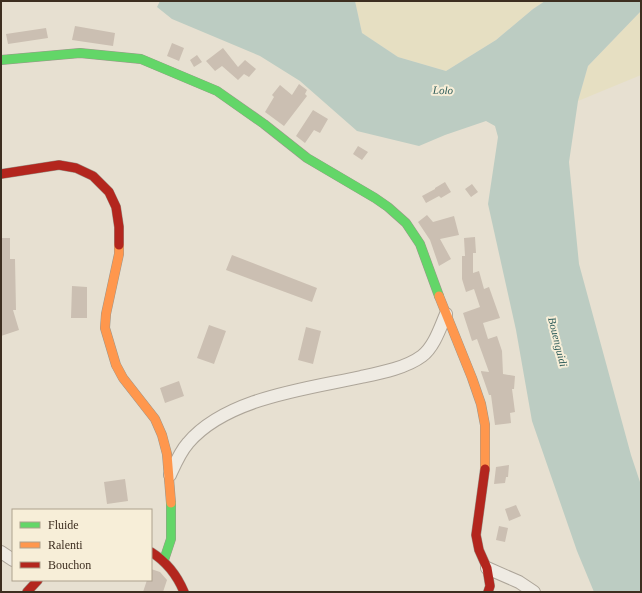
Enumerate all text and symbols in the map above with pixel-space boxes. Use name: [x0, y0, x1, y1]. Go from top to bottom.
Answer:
water label: Lolo: [432, 84, 454, 96]
water label: Bouenguidi: [546, 316, 570, 368]
legend: [12, 509, 152, 581]
text: Fluide: [48, 518, 79, 532]
text: Ralenti: [48, 538, 83, 552]
text: Bouchon: [48, 558, 91, 572]

